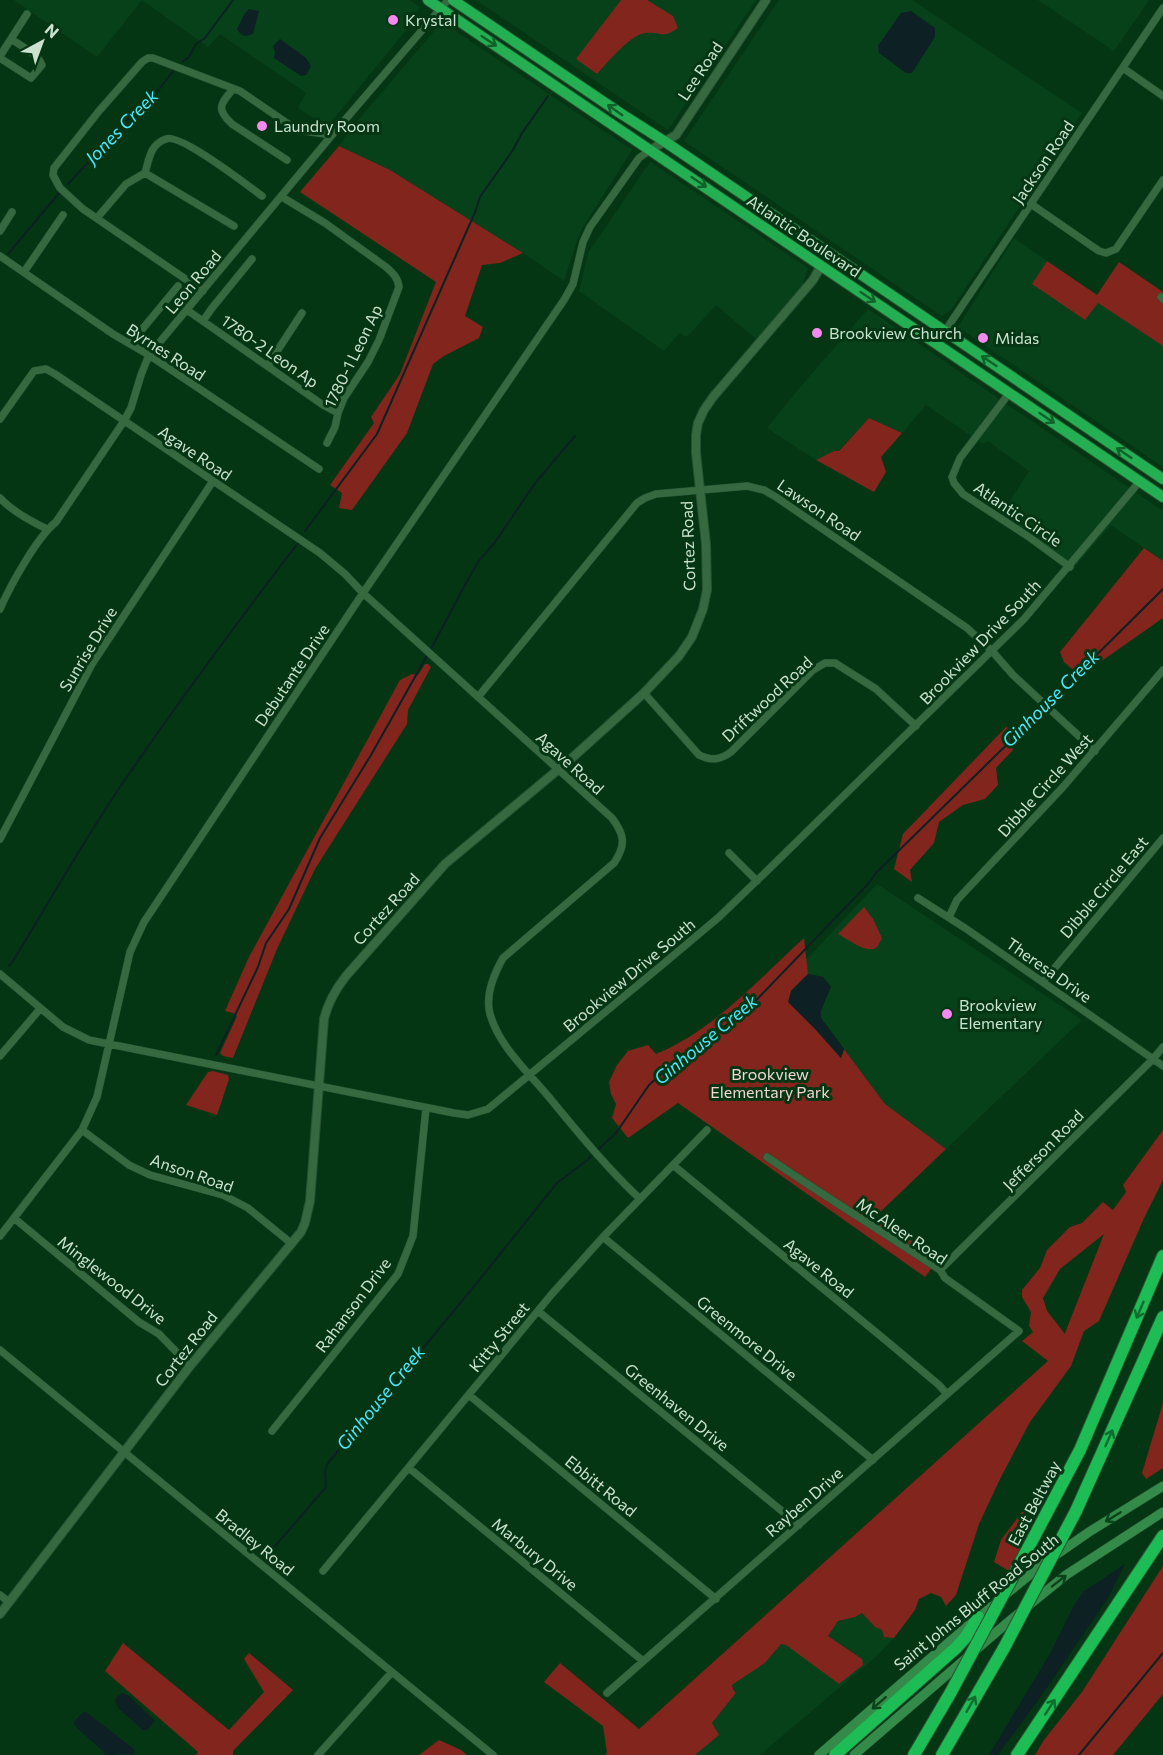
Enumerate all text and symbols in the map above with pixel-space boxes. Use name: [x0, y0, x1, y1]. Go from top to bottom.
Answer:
place label: Krystal: [405, 10, 457, 29]
north arrow: [12, 12, 72, 72]
marker: Krystal: [386, 13, 400, 27]
text: N: [41, 19, 63, 41]
one-way arrow: [480, 35, 497, 47]
street label: Lee Road: [673, 38, 726, 104]
water label: Jones Creek: [79, 83, 163, 170]
one-way arrow: [607, 104, 624, 116]
place label: Laundry Room: [274, 116, 380, 135]
street label: Jackson Road: [1008, 117, 1077, 207]
marker: Laundry Room: [255, 119, 269, 133]
one-way arrow: [691, 176, 707, 188]
street label: Atlantic Boulevard: [744, 190, 865, 281]
street label: Leon Road: [161, 246, 225, 317]
one-way arrow: [859, 291, 875, 303]
street label: 1780-1 Leon Ap: [319, 301, 386, 410]
street label: 1780-2 Leon Ap: [218, 310, 322, 391]
street label: Byrnes Road: [123, 319, 209, 384]
place label: Brookview Church: [829, 323, 962, 342]
marker: Brookview Church: [810, 326, 824, 340]
place label: Midas: [995, 328, 1039, 347]
marker: Midas: [976, 331, 990, 345]
one-way arrow: [981, 355, 997, 367]
one-way arrow: [1038, 412, 1054, 424]
street label: Agave Road: [155, 421, 236, 484]
one-way arrow: [1115, 446, 1132, 459]
street label: Lawson Road: [774, 475, 865, 544]
street label: Atlantic Circle: [971, 477, 1066, 550]
street label: Cortez Road: [676, 501, 699, 591]
street label: Brookview Drive South: [915, 575, 1044, 708]
street label: Sunrise Drive: [55, 603, 120, 695]
street label: Debutante Drive: [250, 620, 333, 729]
water label: Ginhouse Creek: [997, 644, 1104, 751]
street label: Driftwood Road: [718, 652, 816, 745]
street label: Agave Road: [533, 727, 608, 798]
street label: Dibble Circle West: [993, 729, 1096, 840]
street label: Dibble Circle East: [1056, 832, 1152, 941]
street label: Cortez Road: [348, 869, 423, 949]
street label: Brookview Drive South: [559, 914, 698, 1035]
street label: Theresa Drive: [1003, 933, 1096, 1006]
water label: Ginhouse Creek: [649, 989, 763, 1089]
place label: Brookview Elementary: [959, 995, 1042, 1032]
marker: Brookview Elementary: [940, 1007, 954, 1021]
park label: Brookview Elementary Park: [710, 1064, 830, 1101]
street label: Jefferson Road: [999, 1106, 1087, 1194]
street label: Anson Road: [148, 1149, 236, 1196]
street label: Mc Aleer Road: [853, 1193, 951, 1268]
street label: Minglewood Drive: [54, 1231, 170, 1328]
street label: Agave Road: [781, 1234, 858, 1301]
street label: Rahanson Drive: [311, 1254, 394, 1356]
street label: Greenmore Drive: [693, 1291, 801, 1384]
street label: Kitty Street: [465, 1298, 533, 1376]
one-way arrow: [1134, 1300, 1145, 1318]
street label: Cortez Road: [150, 1307, 221, 1390]
water label: Ginhouse Creek: [331, 1340, 430, 1454]
street label: Greenhaven Drive: [621, 1359, 733, 1454]
one-way arrow: [1103, 1430, 1115, 1448]
street label: Ebbitt Road: [562, 1451, 641, 1520]
street label: East Beltway: [1003, 1457, 1064, 1548]
street label: Rayben Drive: [761, 1463, 846, 1540]
street label: Bradley Road: [212, 1504, 298, 1579]
one-way arrow: [1105, 1511, 1122, 1523]
street label: Marbury Drive: [489, 1513, 582, 1594]
street label: Saint Johns Bluff Road South: [890, 1529, 1062, 1674]
one-way arrow: [1051, 1575, 1067, 1588]
one-way arrow: [871, 1696, 886, 1710]
one-way arrow: [965, 1696, 977, 1713]
one-way arrow: [1044, 1699, 1056, 1716]

